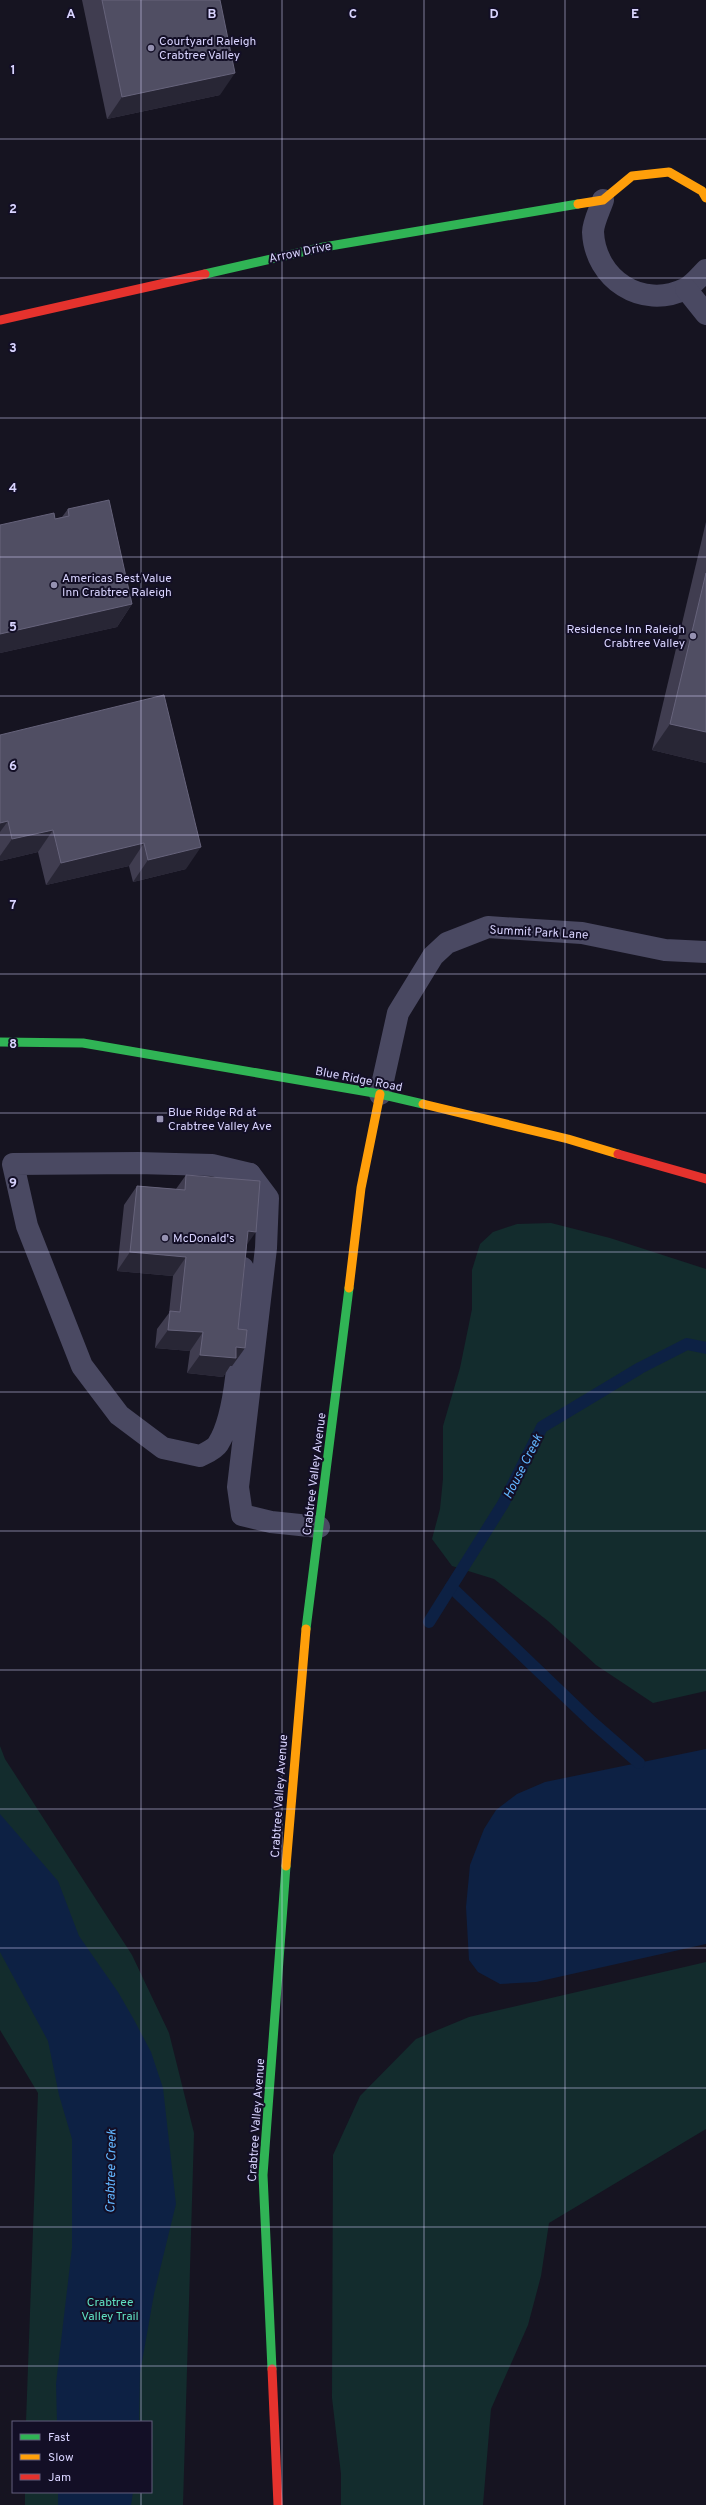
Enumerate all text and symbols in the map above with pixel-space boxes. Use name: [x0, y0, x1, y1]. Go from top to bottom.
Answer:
text: A: [66, 7, 76, 23]
text: B: [208, 7, 217, 23]
text: C: [349, 7, 357, 23]
text: D: [489, 7, 499, 23]
text: E: [631, 7, 639, 23]
place label: Courtyard Raleigh Crabtree Valley: [159, 34, 256, 64]
marker: Courtyard Raleigh Crabtree Valley: [146, 43, 156, 53]
text: 1: [10, 63, 16, 79]
text: 2: [9, 202, 17, 218]
street label: Arrow Drive: [267, 239, 333, 267]
text: 3: [9, 341, 17, 357]
text: 4: [9, 481, 17, 497]
place label: Americas Best Value Inn Crabtree Raleigh: [62, 571, 172, 601]
marker: Americas Best Value Inn Crabtree Raleigh: [49, 580, 59, 590]
text: 5: [9, 620, 17, 636]
place label: Residence Inn Raleigh Crabtree Valley: [566, 622, 685, 652]
marker: Residence Inn Raleigh Crabtree Valley: [688, 631, 698, 641]
text: 6: [9, 759, 17, 775]
text: 7: [10, 898, 17, 914]
street label: Summit Park Lane: [489, 922, 589, 944]
text: 8: [9, 1037, 17, 1053]
street label: Blue Ridge Road: [314, 1064, 404, 1096]
place label: Blue Ridge Rd at Crabtree Valley Ave: [168, 1105, 272, 1135]
marker: Blue Ridge Rd at Crabtree Valley Ave: [155, 1114, 165, 1124]
text: 9: [9, 1176, 17, 1192]
place label: McDonald's: [173, 1231, 235, 1247]
marker: McDonald's: [160, 1233, 170, 1243]
street label: Crabtree Valley Avenue: [300, 1412, 330, 1536]
water label: House Creek: [501, 1431, 547, 1502]
street label: Crabtree Valley Avenue: [268, 1734, 292, 1858]
street label: Crabtree Valley Avenue: [245, 2058, 269, 2182]
water label: Crabtree Creek: [103, 2128, 121, 2213]
park label: Crabtree Valley Trail: [81, 2295, 139, 2325]
legend: [12, 2421, 152, 2493]
text: Fast: [48, 2430, 70, 2446]
text: Slow: [48, 2450, 74, 2466]
text: Jam: [48, 2470, 71, 2486]

